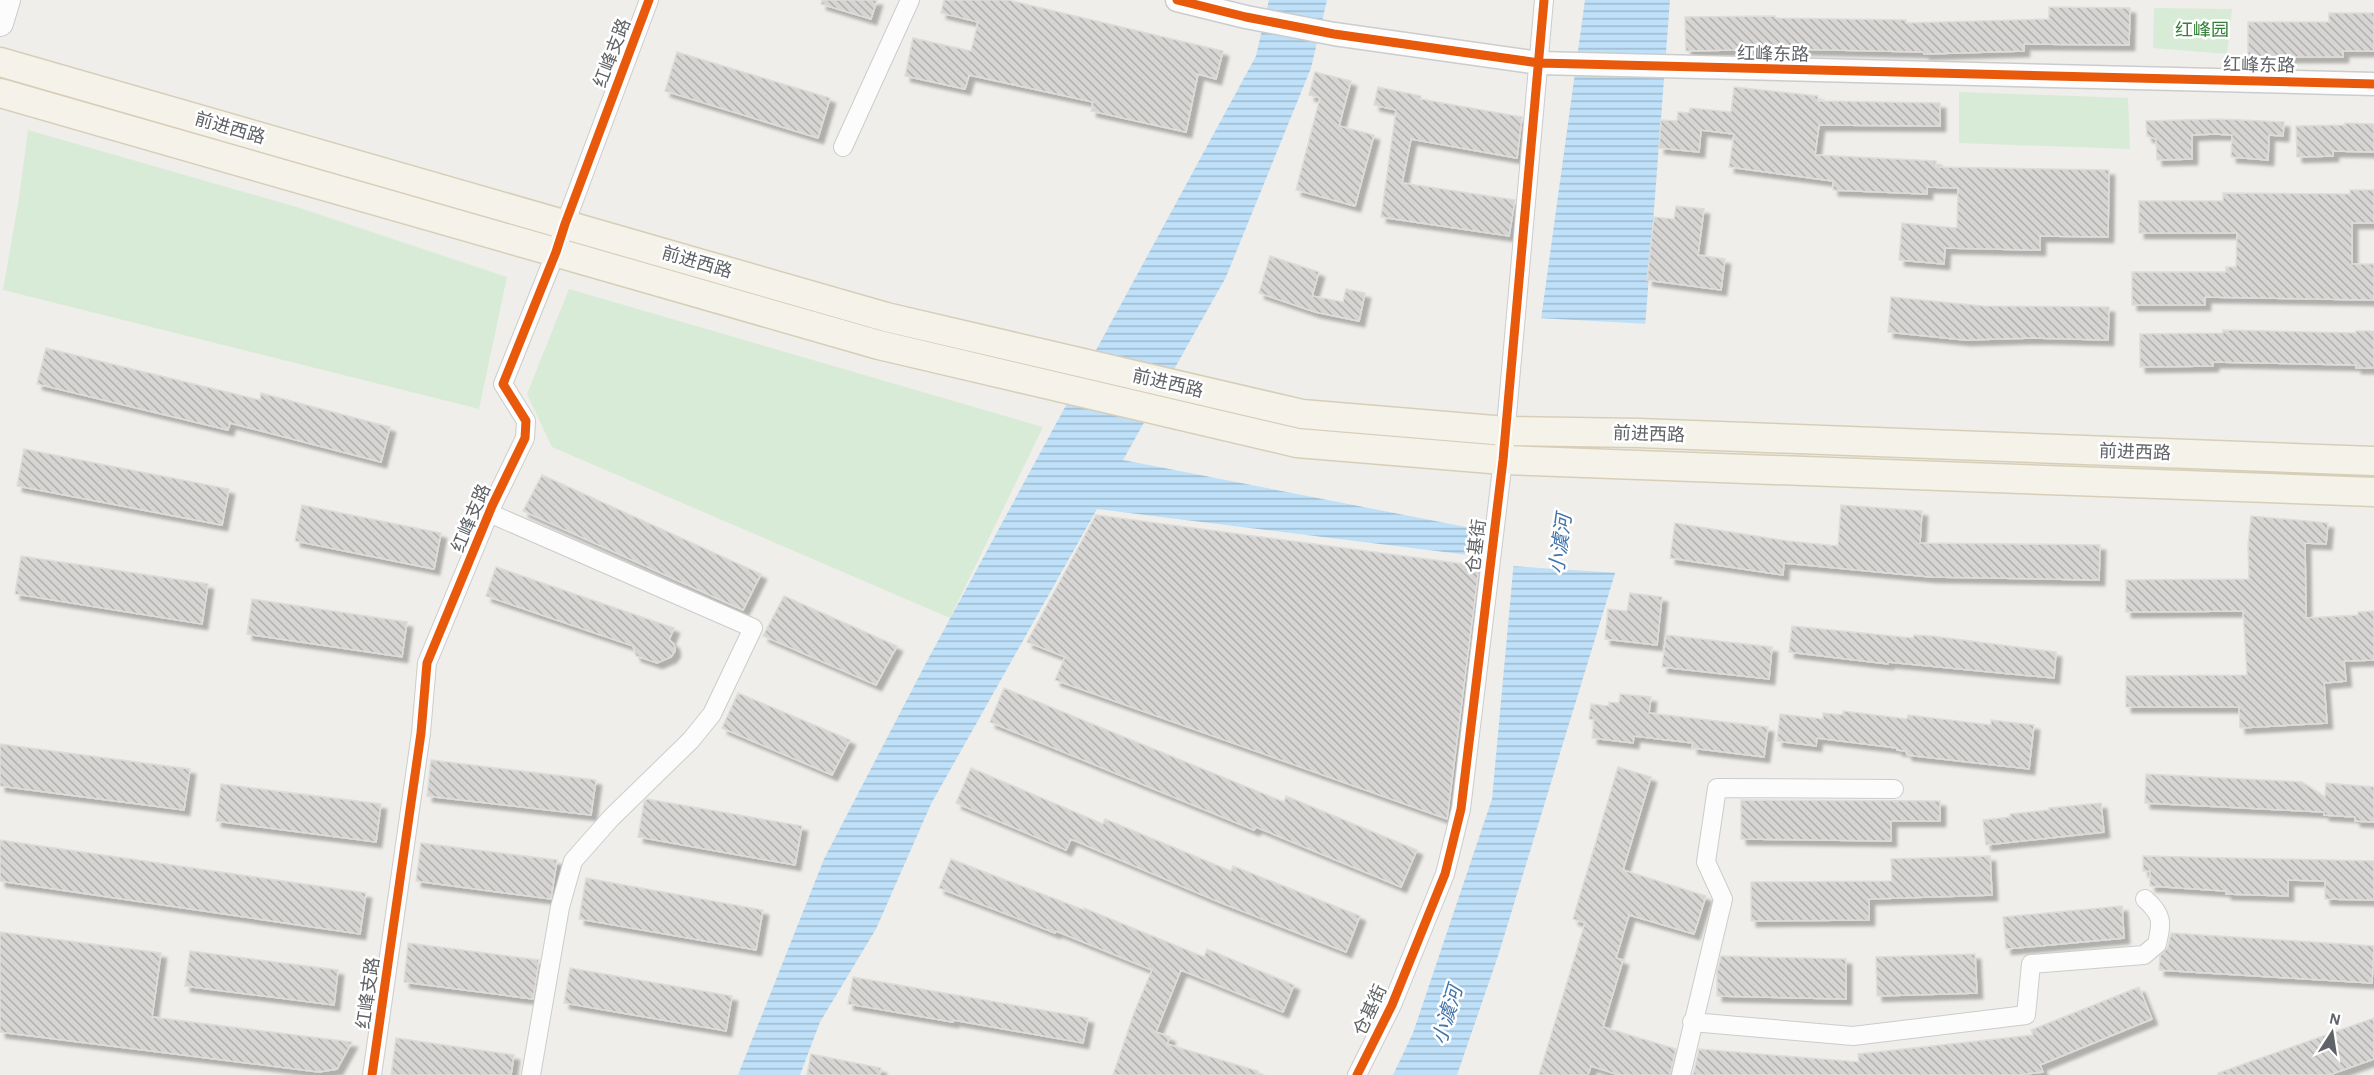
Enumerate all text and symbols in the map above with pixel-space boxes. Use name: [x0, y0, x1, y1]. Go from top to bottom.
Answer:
street label: 红峰支路: [590, 16, 634, 90]
park label: 红峰园: [2175, 20, 2229, 40]
street label: 红峰东路: [1737, 43, 1809, 65]
street label: 红峰东路: [2223, 54, 2295, 76]
street label: 前进西路: [193, 108, 267, 148]
street label: 前进西路: [660, 242, 734, 282]
street label: 前进西路: [1131, 365, 1205, 401]
street label: 前进西路: [1613, 423, 1685, 445]
street label: 前进西路: [2099, 441, 2171, 463]
street label: 红峰支路: [448, 481, 494, 555]
water label: 小澞河: [1546, 509, 1576, 575]
street label: 仓基街: [1463, 518, 1489, 574]
street label: 红峰支路: [353, 956, 383, 1030]
water label: 小澞河: [1429, 980, 1467, 1047]
street label: 仓基街: [1350, 981, 1390, 1039]
north arrow: [2302, 1003, 2362, 1063]
text: N: [2328, 1010, 2342, 1028]

